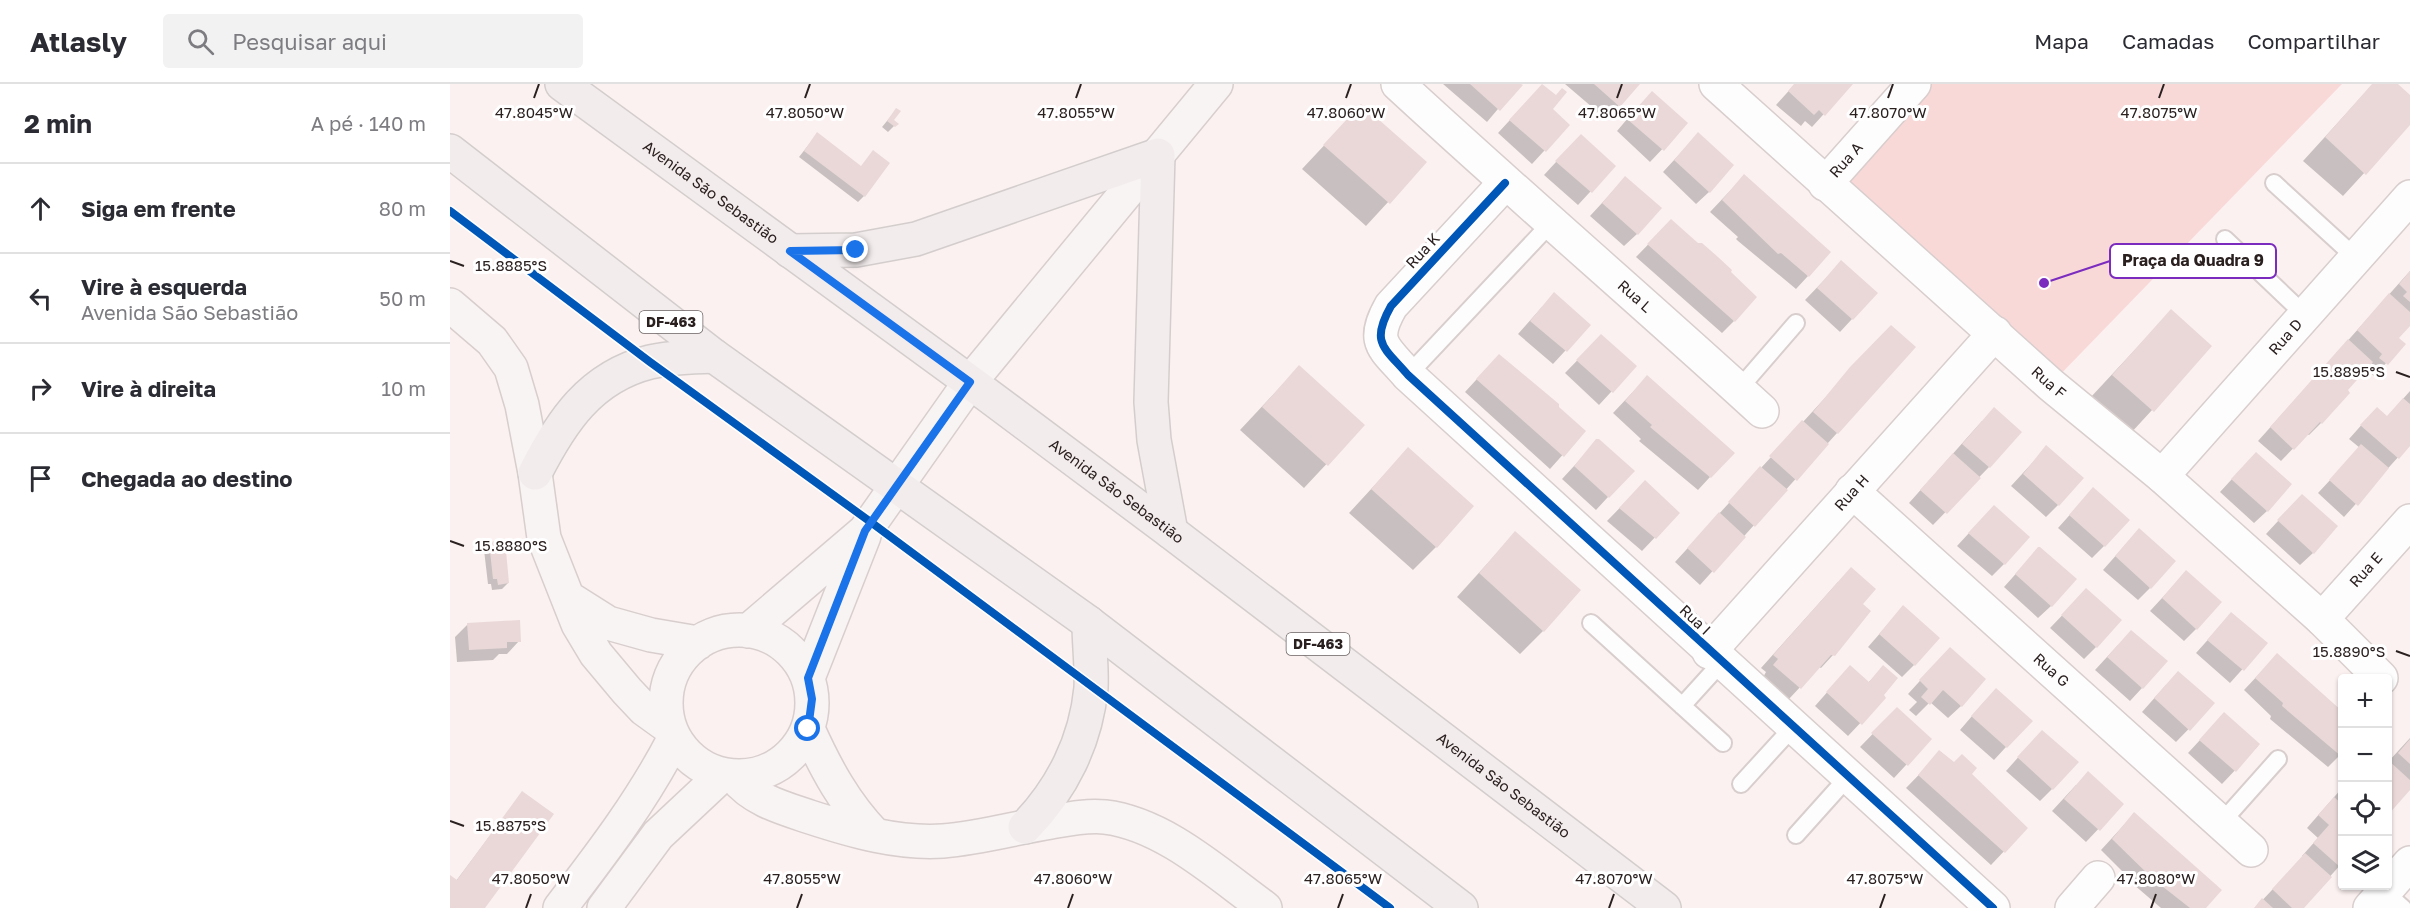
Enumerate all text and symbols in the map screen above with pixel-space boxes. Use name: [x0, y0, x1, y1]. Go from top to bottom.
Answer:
search box: [163, 14, 583, 68]
text: Atlasly: [30, 25, 127, 58]
icon: search: [184, 25, 217, 58]
text: Pesquisar aqui: [232, 28, 387, 55]
text: Mapa: [2034, 28, 2089, 54]
text: Camadas: [2122, 28, 2214, 54]
text: Compartilhar: [2247, 28, 2380, 54]
text: 47.8045°W: [495, 103, 573, 121]
text: 47.8050°W: [766, 103, 844, 121]
text: 47.8055°W: [1037, 103, 1115, 121]
text: 47.8060°W: [1307, 103, 1385, 121]
text: 47.8065°W: [1578, 103, 1656, 121]
text: 47.8070°W: [1849, 103, 1927, 121]
text: 47.8075°W: [2121, 103, 2197, 121]
text: 2 min: [24, 108, 92, 139]
text: A pé · 140 m: [311, 111, 426, 135]
street label: Avenida São Sebastião: [640, 136, 782, 247]
street label: Rua A: [1825, 138, 1866, 181]
icon: ahead: [24, 192, 57, 225]
text: Siga em frente: [81, 195, 236, 222]
text: 80 m: [379, 196, 426, 220]
street label: Rua K: [1402, 229, 1443, 272]
route end: [842, 236, 868, 262]
callout: Praça da Quadra 9: [2110, 244, 2276, 278]
text: Praça da Quadra 9: [2122, 250, 2264, 270]
text: 15.8885°S: [475, 256, 547, 274]
text: Vire à esquerda: [81, 273, 247, 300]
street label: Rua L: [1614, 276, 1657, 316]
icon: left: [24, 282, 57, 315]
text: 50 m: [379, 286, 426, 310]
text: Avenida São Sebastião: [81, 300, 298, 324]
road number: DF-463: [640, 311, 702, 333]
street label: Rua D: [2264, 315, 2305, 358]
street label: Rua F: [2028, 362, 2070, 402]
text: 15.8895°S: [2313, 362, 2385, 380]
icon: right: [24, 372, 57, 405]
text: Vire à direita: [81, 375, 216, 402]
text: 10 m: [381, 376, 426, 400]
street label: Avenida São Sebastião: [1046, 435, 1188, 547]
icon: arrive: [24, 462, 57, 495]
text: Chegada ao destino: [81, 465, 293, 492]
street label: Rua H: [1830, 470, 1872, 514]
text: 15.8880°S: [475, 536, 547, 554]
street label: Rua E: [2345, 548, 2386, 590]
street label: Rua I: [1676, 600, 1715, 638]
road number: DF-463: [1286, 633, 1350, 655]
text: 15.8890°S: [2313, 642, 2385, 660]
street label: Rua G: [2030, 649, 2073, 690]
map controls: [2338, 674, 2392, 890]
button: +: [2338, 674, 2392, 728]
route start: [794, 715, 820, 741]
street label: Avenida São Sebastião: [1434, 728, 1574, 841]
button: −: [2338, 728, 2392, 782]
button: locate: [2338, 782, 2392, 836]
text: 15.8875°S: [476, 816, 546, 834]
button: layers: [2338, 836, 2392, 890]
text: 47.8050°W: [492, 869, 570, 887]
text: 47.8055°W: [763, 869, 841, 887]
text: 47.8060°W: [1034, 869, 1112, 887]
text: 47.8065°W: [1304, 869, 1382, 887]
text: 47.8070°W: [1575, 869, 1653, 887]
text: 47.8075°W: [1847, 869, 1923, 887]
text: 47.8080°W: [2117, 869, 2195, 887]

